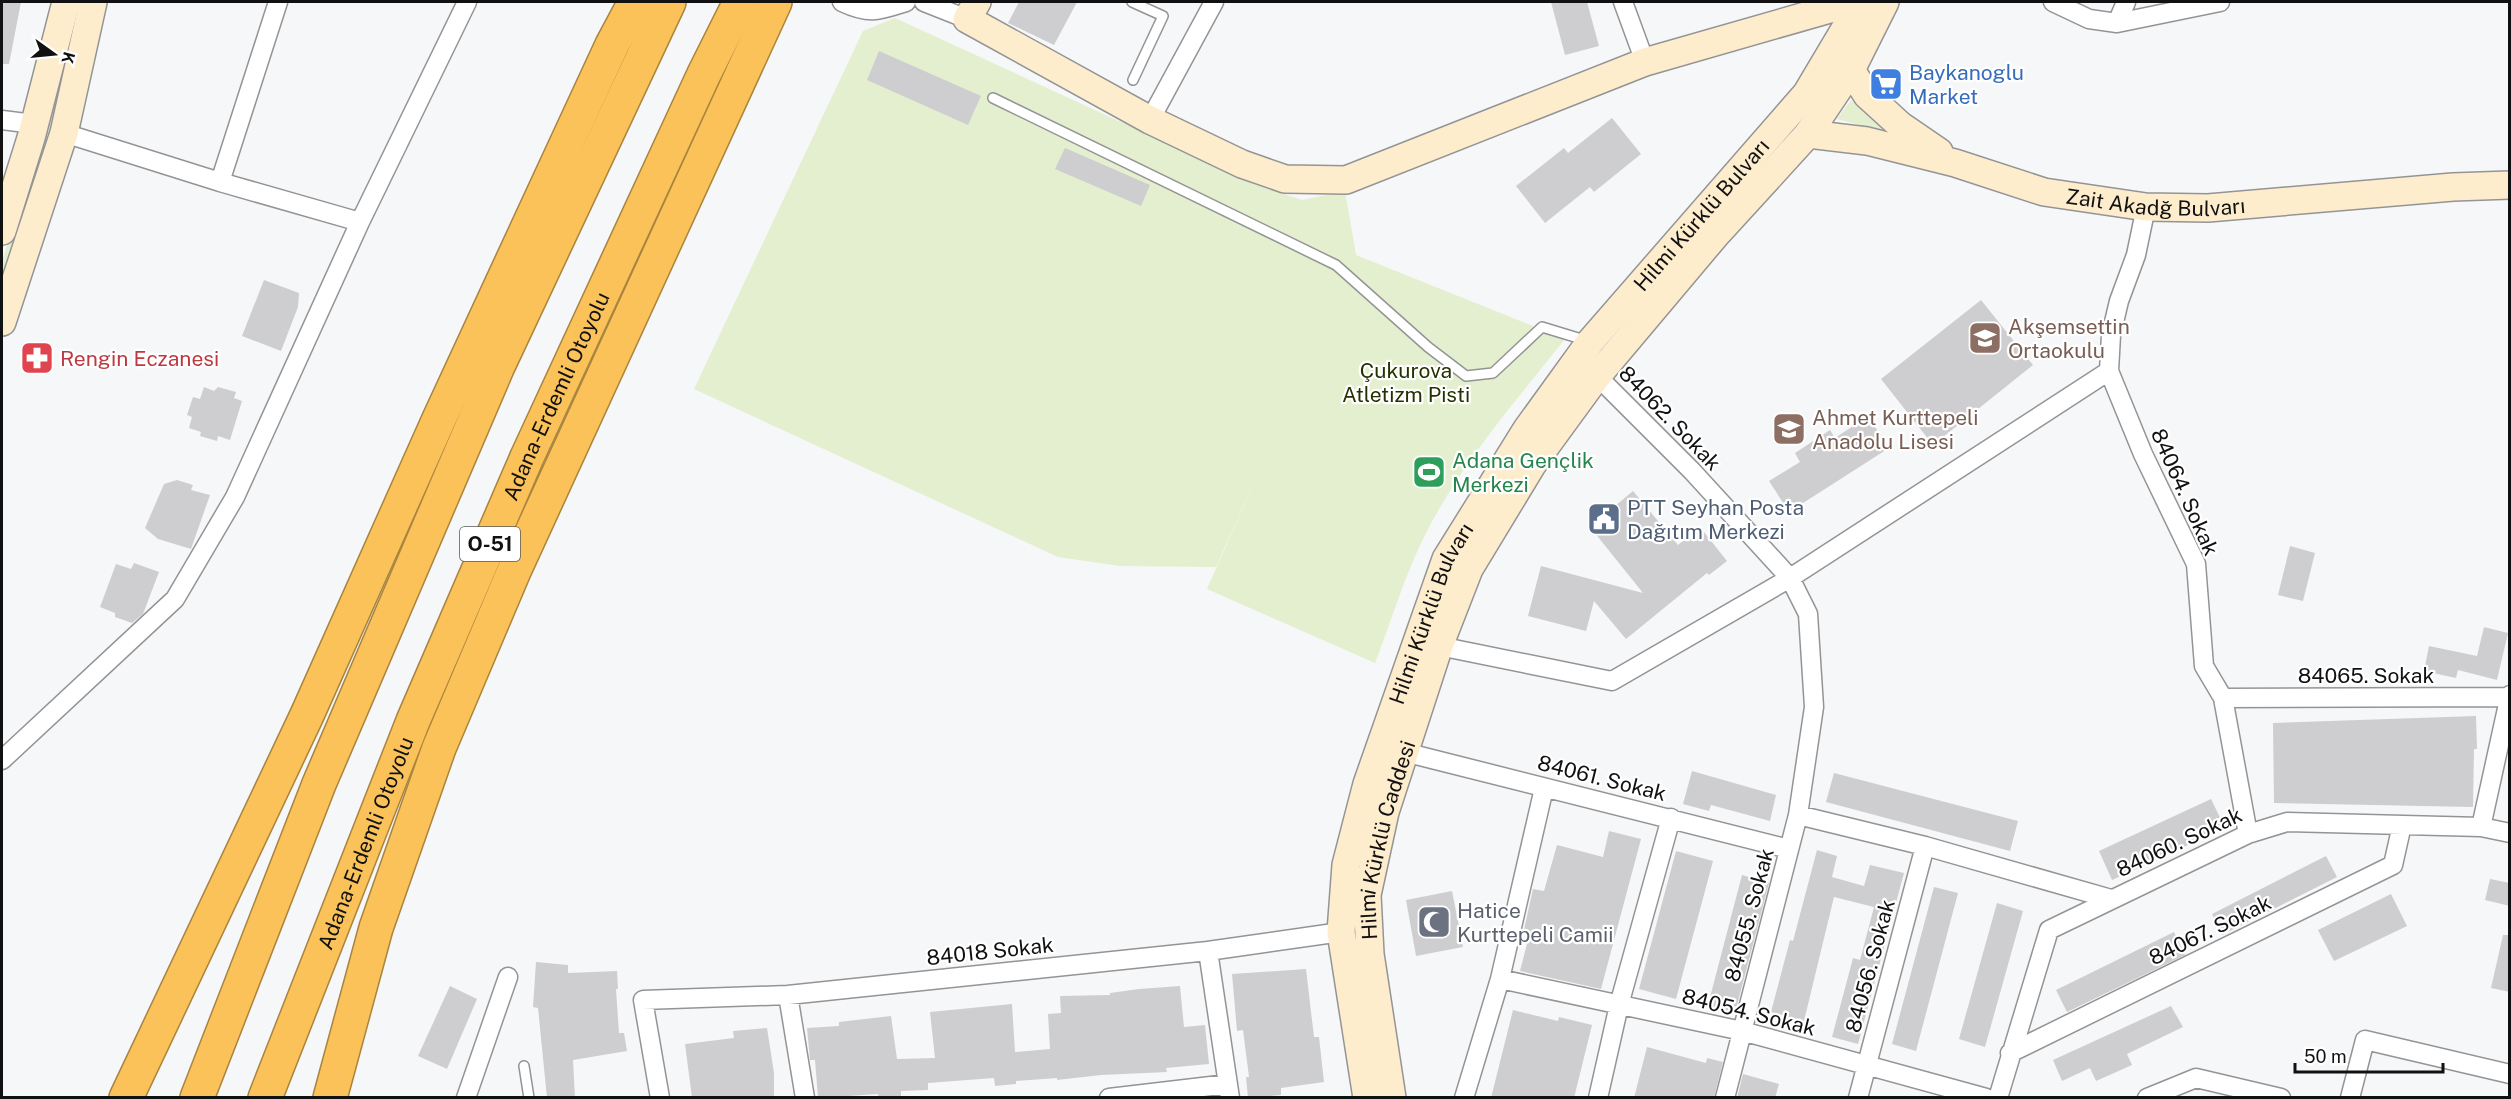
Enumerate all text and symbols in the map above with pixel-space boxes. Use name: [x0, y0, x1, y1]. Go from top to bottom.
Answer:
north arrow: [24, 24, 84, 84]
text: K: [57, 50, 79, 66]
place label: Baykanoglu Market: [1909, 60, 2024, 109]
supermarket icon: Baykanoglu Market: [1868, 66, 1904, 102]
street label: Hilmi Kürklü Bulvarı: [1628, 133, 1774, 296]
street label: Zait Akadğ Bulvarı: [2064, 183, 2246, 221]
street label: Adana-Erdemli Otoyolu: [497, 288, 614, 504]
place label: Akşemsettin Ortaokulu: [2008, 314, 2130, 363]
school or university icon: Akşemsettin Ortaokulu: [1967, 320, 2003, 356]
pharmacy icon: Rengin Eczanesi: [19, 340, 55, 376]
place label: Rengin Eczanesi: [60, 346, 219, 371]
park label: Çukurova Atletizm Pisti: [1342, 358, 1470, 407]
street label: 84062. Sokak: [1614, 361, 1726, 476]
place label: Ahmet Kurttepeli Anadolu Lisesi: [1812, 405, 1979, 454]
school or university icon: Ahmet Kurttepeli Anadolu Lisesi: [1771, 411, 1807, 447]
street label: 84064. Sokak: [2146, 425, 2224, 560]
place label: Adana Gençlik Merkezi: [1452, 448, 1594, 497]
sports icon: Adana Gençlik Merkezi: [1411, 454, 1447, 490]
place label: PTT Seyhan Posta Dağıtım Merkezi: [1627, 495, 1804, 544]
public building icon: PTT Seyhan Posta Dağıtım Merkezi: [1586, 501, 1622, 537]
street label: Hilmi Kürklü Bulvarı: [1384, 518, 1478, 707]
road number: O-51: [460, 527, 520, 561]
street label: 84065. Sokak: [2298, 663, 2434, 688]
street label: Adana-Erdemli Otoyolu: [312, 733, 418, 953]
street label: Hilmi Kürklü Caddesi: [1354, 737, 1420, 940]
street label: 84061. Sokak: [1535, 750, 1669, 806]
street label: 84060. Sokak: [2112, 802, 2246, 882]
street label: 84055. Sokak: [1719, 845, 1779, 984]
street label: 84067. Sokak: [2145, 890, 2275, 970]
street label: 84056. Sokak: [1840, 897, 1900, 1035]
place label: Hatice Kurttepeli Camii: [1457, 898, 1613, 947]
mosque icon: Hatice Kurttepeli Camii: [1416, 904, 1452, 940]
street label: 84018 Sokak: [925, 932, 1055, 970]
street label: 84054. Sokak: [1680, 983, 1819, 1041]
scale bar: [2295, 1036, 2444, 1074]
text: 50 m: [2304, 1046, 2347, 1067]

